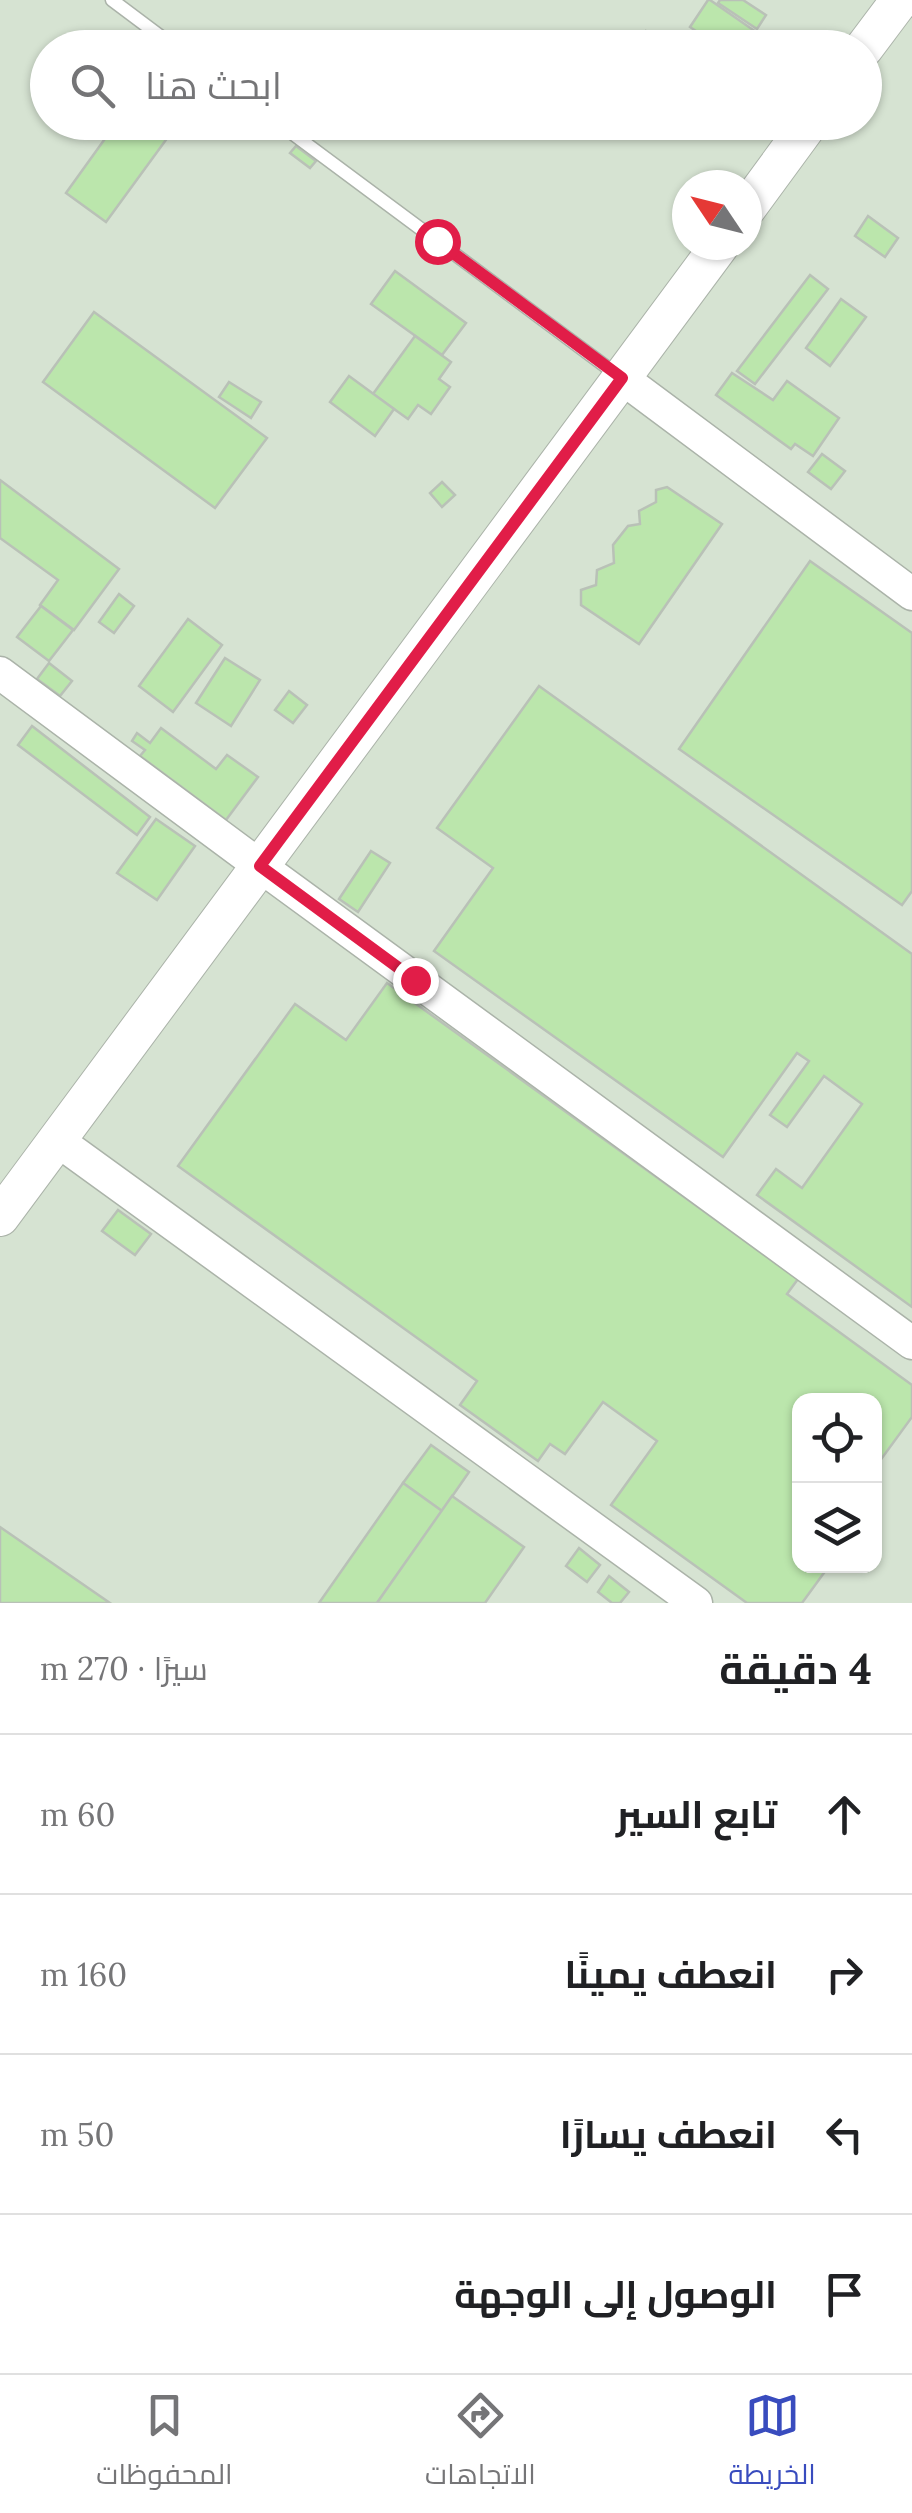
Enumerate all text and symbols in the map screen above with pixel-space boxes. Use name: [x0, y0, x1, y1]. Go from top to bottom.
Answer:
search box: [30, 30, 882, 140]
icon: search: [65, 58, 120, 113]
text: ابحث هنا: [145, 61, 282, 109]
north arrow: [672, 170, 762, 260]
route start: [415, 219, 461, 265]
route end: [393, 958, 439, 1004]
map controls: [792, 1393, 882, 1573]
button: locate: [792, 1393, 882, 1483]
button: layers: [792, 1483, 882, 1573]
text: 4 دقيقة: [719, 1642, 872, 1696]
text: سيرًا · 270 m: [40, 1648, 208, 1689]
icon: ahead: [817, 1787, 872, 1842]
text: تابع السير: [616, 1790, 777, 1838]
text: 60 m: [40, 1794, 115, 1835]
icon: right: [817, 1947, 872, 2002]
text: انعطف يمينًا: [564, 1950, 777, 1998]
text: 160 m: [40, 1954, 127, 1995]
icon: left: [817, 2107, 872, 2162]
text: انعطف يسارًا: [560, 2110, 777, 2158]
text: 50 m: [40, 2114, 114, 2155]
icon: arrive: [817, 2267, 872, 2322]
text: الوصول إلى الوجهة: [454, 2270, 777, 2318]
tab: المحفوظات: [96, 2388, 233, 2500]
tab: الاتجاهات: [425, 2388, 536, 2500]
tab: الخريطة: [728, 2388, 816, 2500]

